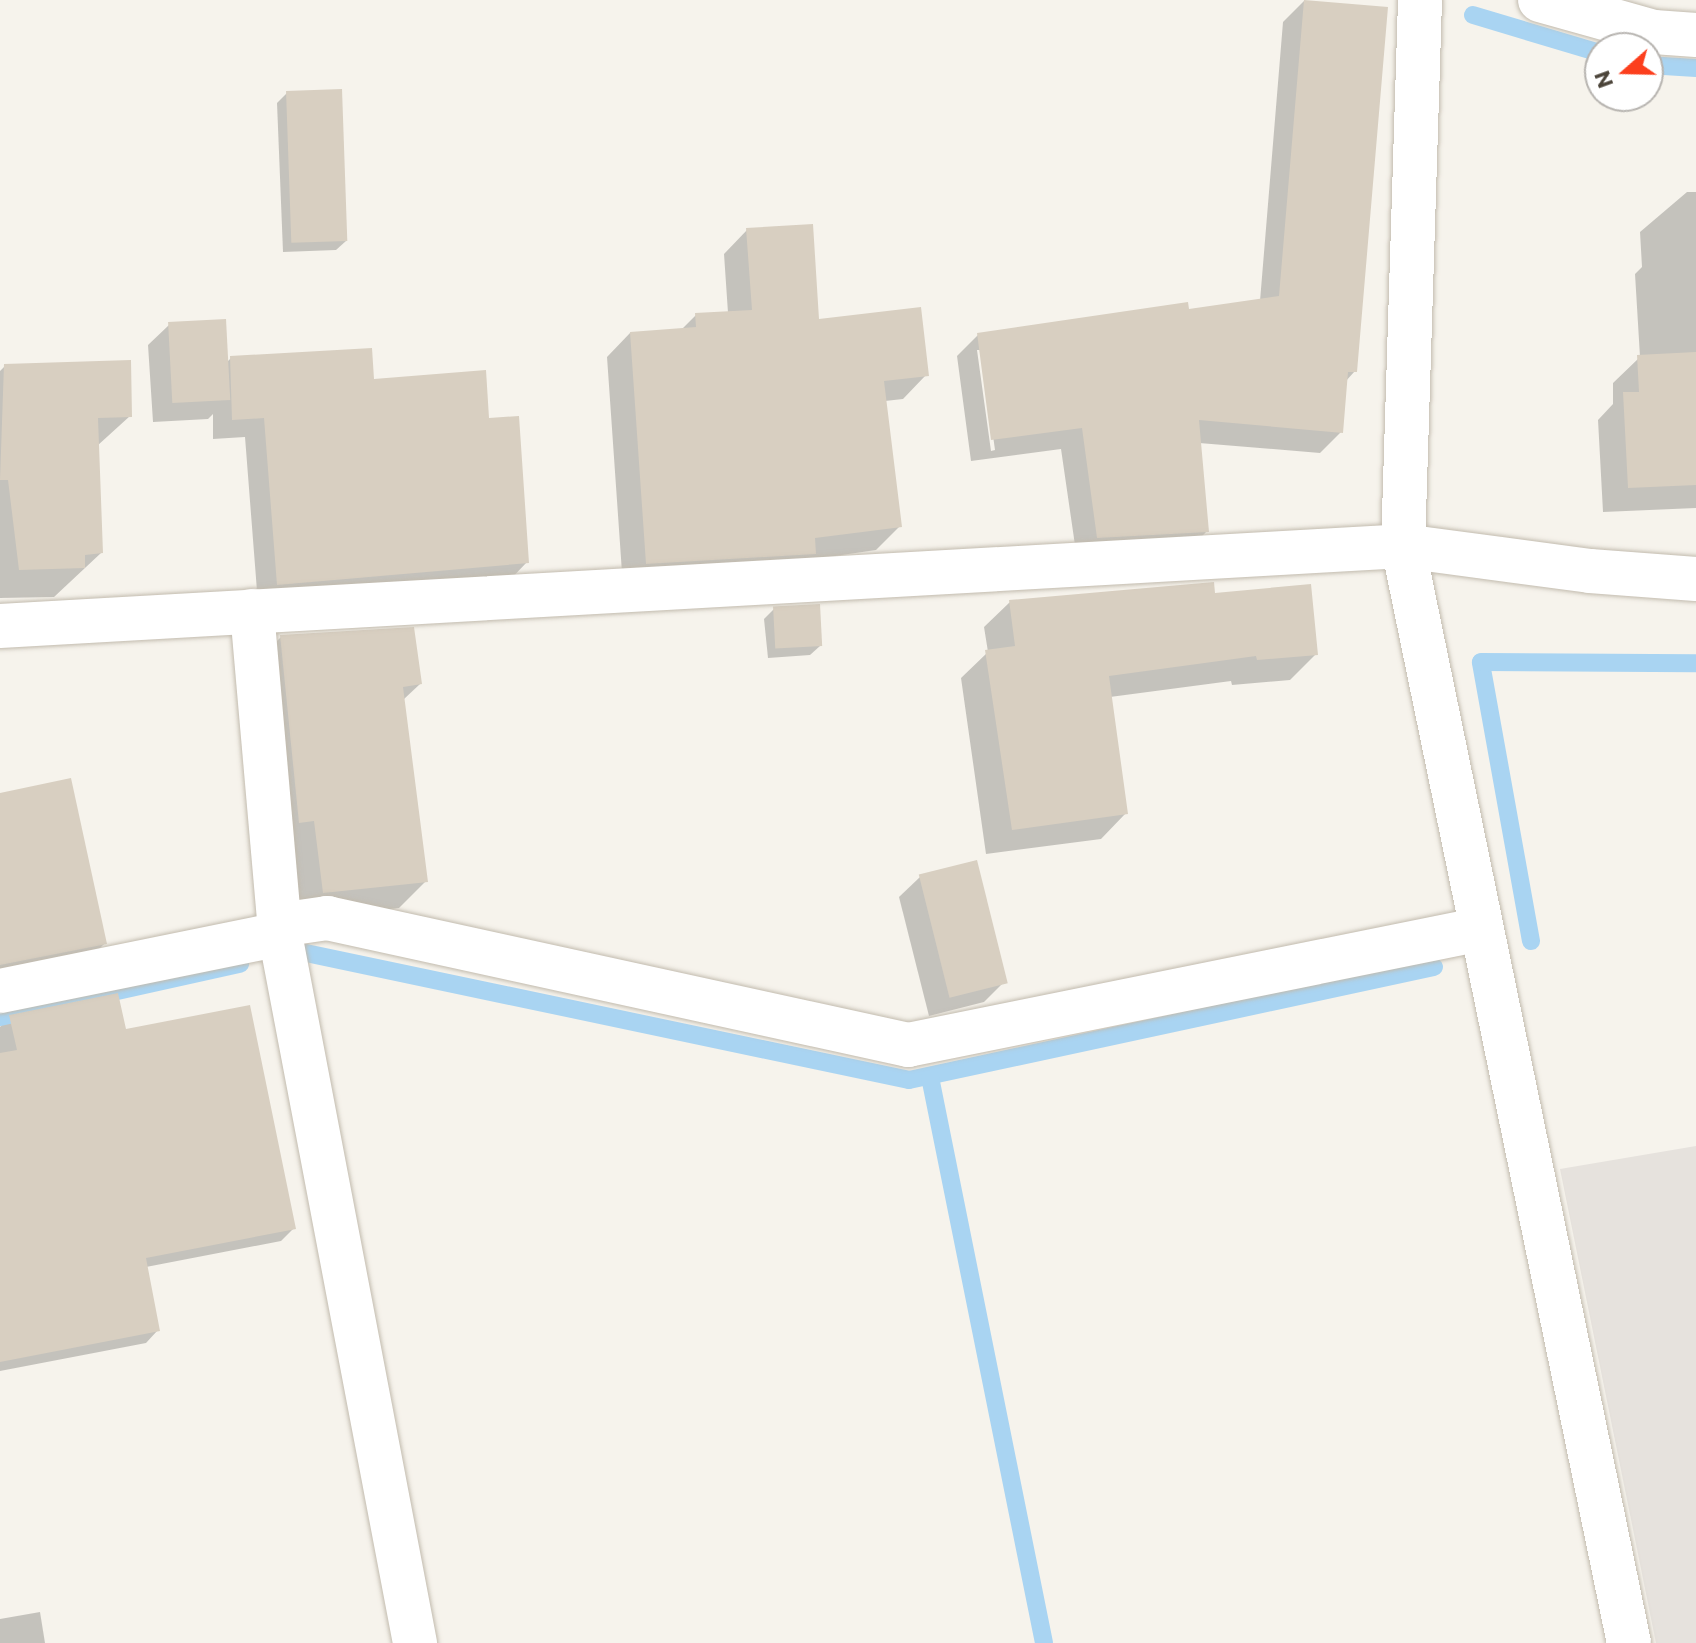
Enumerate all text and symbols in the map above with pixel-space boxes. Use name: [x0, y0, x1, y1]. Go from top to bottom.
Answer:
north arrow: [1584, 32, 1664, 112]
text: N: [1587, 67, 1618, 92]

